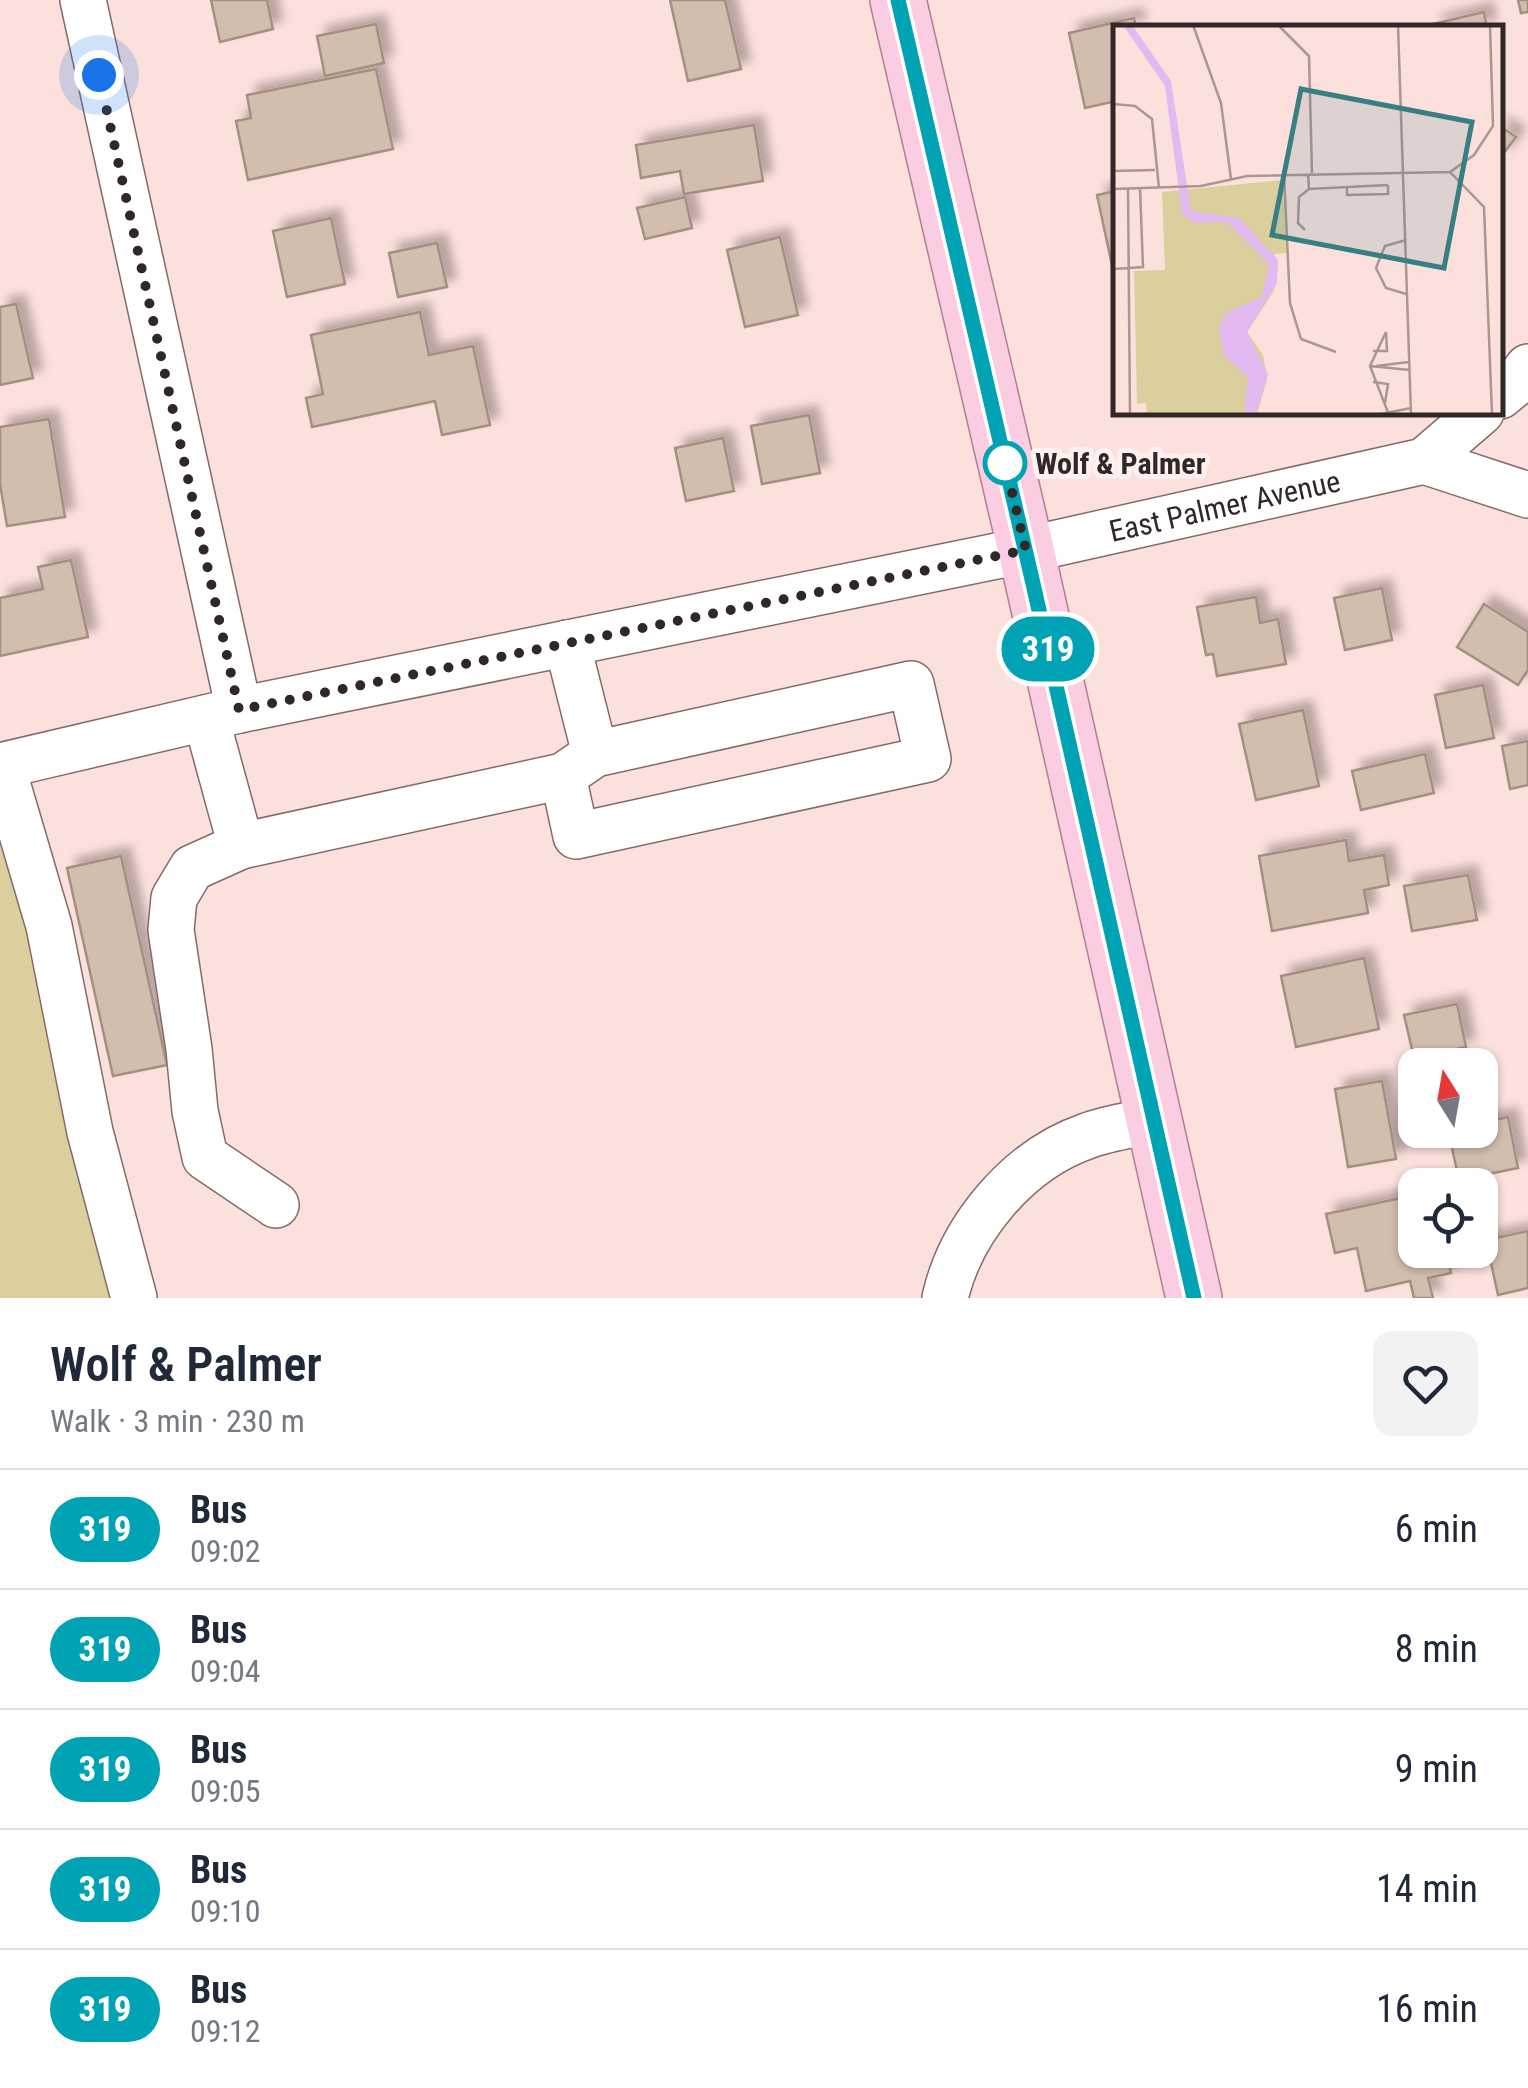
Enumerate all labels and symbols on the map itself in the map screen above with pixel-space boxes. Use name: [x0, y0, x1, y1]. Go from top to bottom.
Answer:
inset map: [1113, 25, 1503, 415]
your location: [74, 50, 124, 100]
marker: Wolf & Palmer: [984, 442, 1026, 484]
place label: Wolf & Palmer: [1035, 446, 1206, 481]
street label: East Palmer Avenue: [1106, 463, 1343, 548]
line badge: 319: [990, 616, 1106, 682]
north arrow: [1398, 1048, 1498, 1148]

